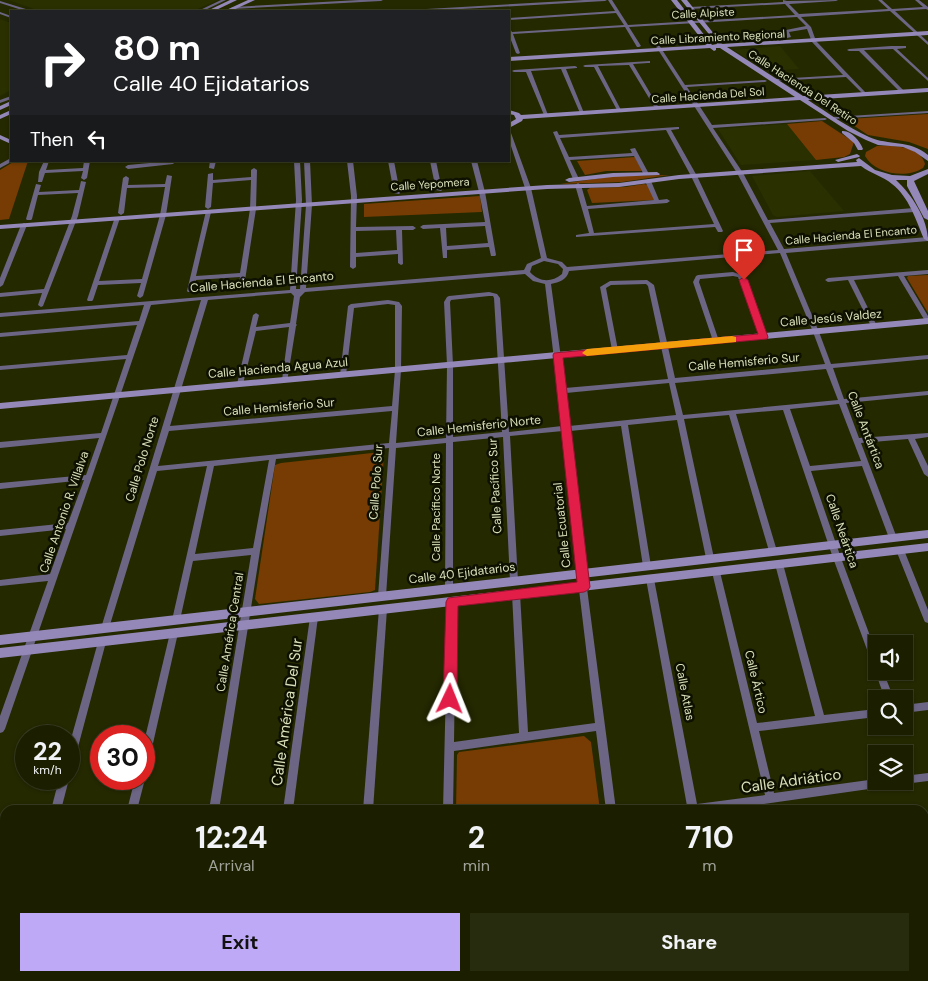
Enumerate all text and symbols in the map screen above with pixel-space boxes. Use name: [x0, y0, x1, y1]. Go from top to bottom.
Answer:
street label: Calle Alpiste: [671, 4, 735, 22]
text: 80 m: [113, 25, 201, 71]
street label: Calle Libramiento Regional: [651, 26, 785, 48]
icon: right: [30, 30, 95, 95]
street label: Calle Hacienda Del Retiro: [746, 46, 860, 128]
text: Calle 40 Ejidatarios: [113, 69, 310, 98]
street label: Calle Hacienda Del Sol: [651, 84, 765, 106]
icon: left: [83, 125, 111, 153]
text: Then: [30, 127, 73, 152]
street label: Calle Yepomera: [390, 174, 470, 194]
street label: Calle Hacienda El Encanto: [785, 222, 917, 248]
pin: [723, 229, 765, 280]
icon: arrive: [730, 236, 758, 264]
street label: Calle Hacienda El Encanto: [190, 268, 334, 296]
street label: Calle Jesús Valdez: [780, 306, 882, 330]
street label: Calle Hemisferio Sur: [688, 349, 801, 375]
street label: Calle Hacienda Agua Azul: [207, 354, 349, 382]
street label: Calle Antártica: [844, 389, 888, 471]
street label: Calle Hemisferio Sur: [223, 394, 336, 420]
street label: Calle Hemisferio Norte: [416, 412, 542, 440]
street label: Calle Polo Norte: [121, 414, 163, 504]
street label: Calle Pacífico Sur: [484, 437, 505, 534]
street label: Calle Polo Sur: [365, 443, 387, 520]
street label: Calle Antonio R. Villalva: [36, 449, 92, 575]
street label: Calle Pacífico Norte: [428, 453, 444, 561]
street label: Calle Ecuatorial: [550, 482, 574, 568]
street label: Calle Neártica: [822, 492, 862, 570]
street label: Calle 40 Ejidatarios: [408, 559, 516, 587]
street label: Calle América Central: [213, 571, 247, 693]
map controls: [868, 635, 913, 790]
button: sound: [868, 635, 913, 680]
street label: Calle América Del Sur: [267, 636, 307, 787]
street label: Calle Ártico: [741, 649, 771, 715]
street label: Calle Atlas: [672, 662, 698, 722]
position arrow: [423, 672, 475, 724]
button: search: [868, 690, 913, 735]
speed limit sign: 30: [90, 725, 155, 790]
text: 22: [33, 735, 62, 768]
button: layers: [868, 745, 913, 790]
text: km/h: [33, 762, 62, 778]
street label: Calle Adriático: [740, 764, 843, 798]
text: 12:24: [195, 818, 268, 857]
text: 2: [468, 818, 485, 857]
text: 710: [685, 818, 734, 857]
text: Arrival: [208, 855, 255, 876]
text: min: [463, 855, 490, 876]
text: m: [702, 855, 717, 876]
button: Exit: [20, 913, 460, 971]
button: Share: [470, 913, 909, 971]

